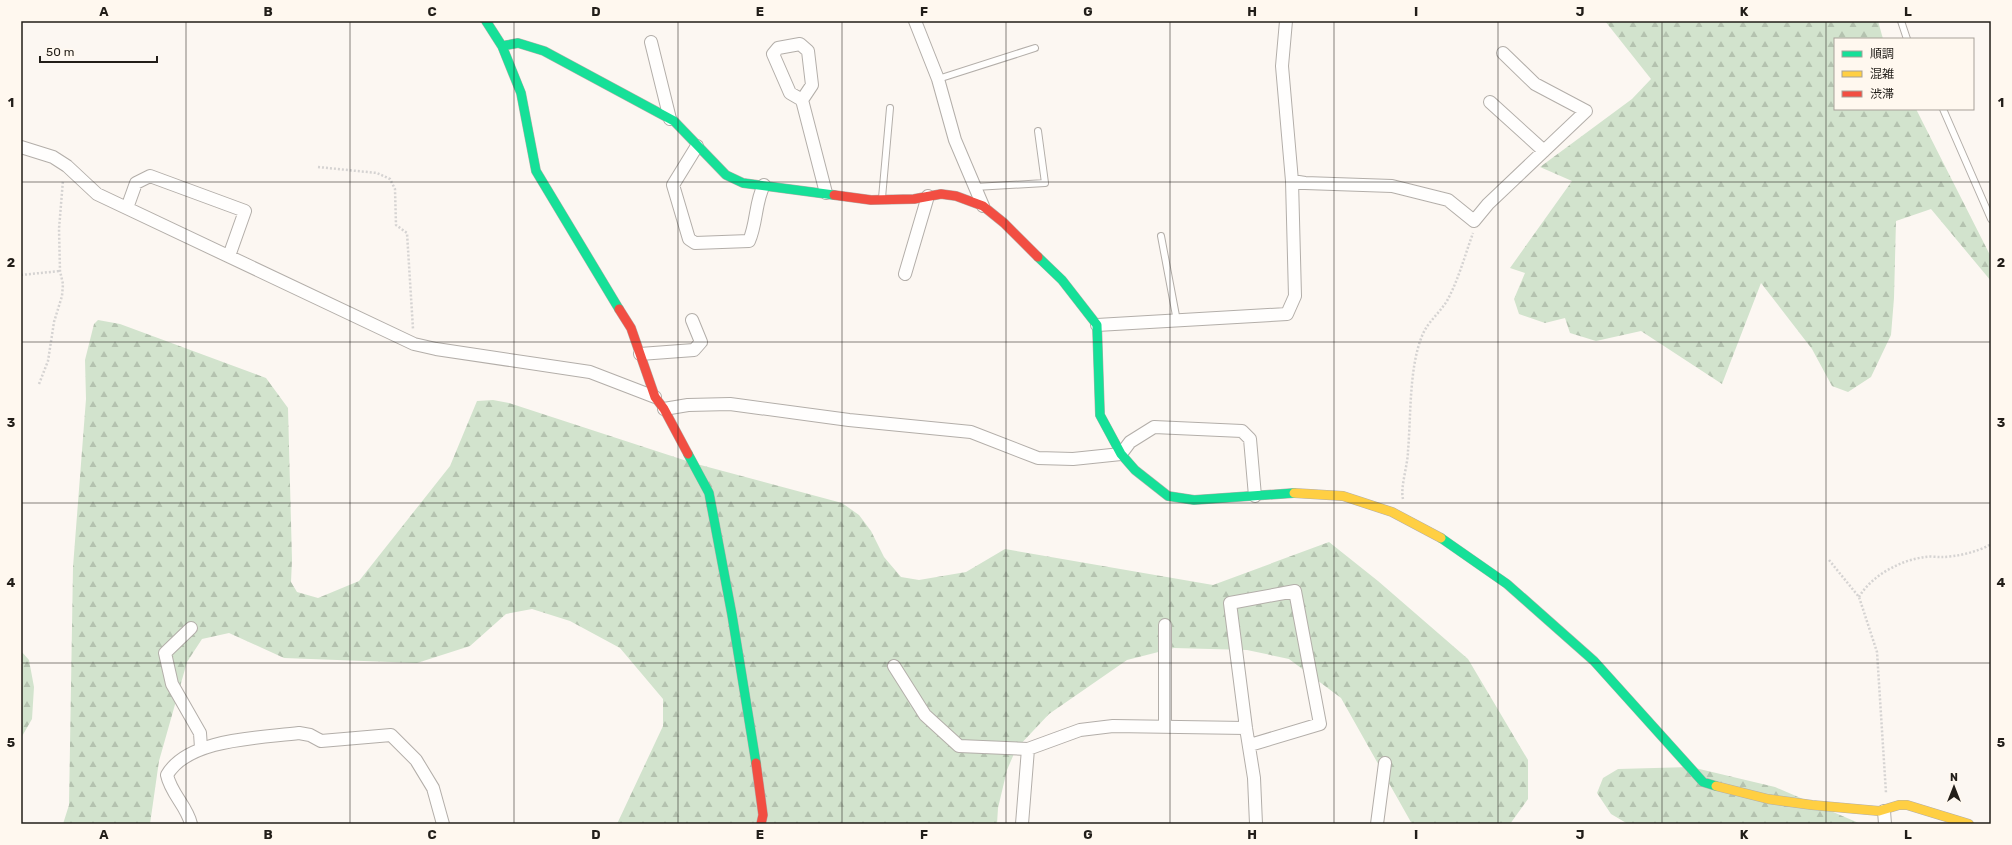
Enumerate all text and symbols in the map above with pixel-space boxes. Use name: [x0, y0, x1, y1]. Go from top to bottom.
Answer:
text: A: [99, 4, 109, 19]
text: B: [263, 4, 273, 19]
text: C: [427, 4, 437, 19]
text: D: [591, 4, 601, 19]
text: E: [756, 4, 764, 19]
text: F: [920, 4, 928, 19]
text: G: [1083, 4, 1093, 19]
text: H: [1247, 4, 1257, 19]
text: I: [1414, 4, 1418, 19]
text: J: [1576, 4, 1584, 19]
text: K: [1740, 4, 1749, 19]
text: L: [1904, 4, 1912, 19]
scale bar: [40, 38, 157, 64]
legend: [1834, 38, 1974, 110]
text: 50 m: [46, 45, 74, 59]
text: 順調: [1870, 47, 1894, 61]
text: 混雑: [1870, 67, 1894, 81]
text: 渋滞: [1870, 87, 1894, 101]
text: 1: [8, 95, 14, 110]
text: 1: [1998, 95, 2004, 110]
text: 2: [7, 255, 15, 270]
text: 2: [1997, 255, 2005, 270]
text: 3: [7, 415, 16, 430]
text: 3: [1997, 415, 2006, 430]
text: 4: [7, 575, 16, 590]
text: 4: [1997, 575, 2006, 590]
text: 5: [7, 735, 15, 750]
text: 5: [1997, 735, 2005, 750]
north arrow: [1934, 767, 1974, 807]
text: N: [1950, 771, 1958, 784]
text: A: [99, 827, 109, 842]
text: B: [263, 827, 273, 842]
text: C: [427, 827, 437, 842]
text: D: [591, 827, 601, 842]
text: E: [756, 827, 764, 842]
text: F: [920, 827, 928, 842]
text: G: [1083, 827, 1093, 842]
text: H: [1247, 827, 1257, 842]
text: I: [1414, 827, 1418, 842]
text: J: [1576, 827, 1584, 842]
text: K: [1740, 827, 1749, 842]
text: L: [1904, 827, 1912, 842]

